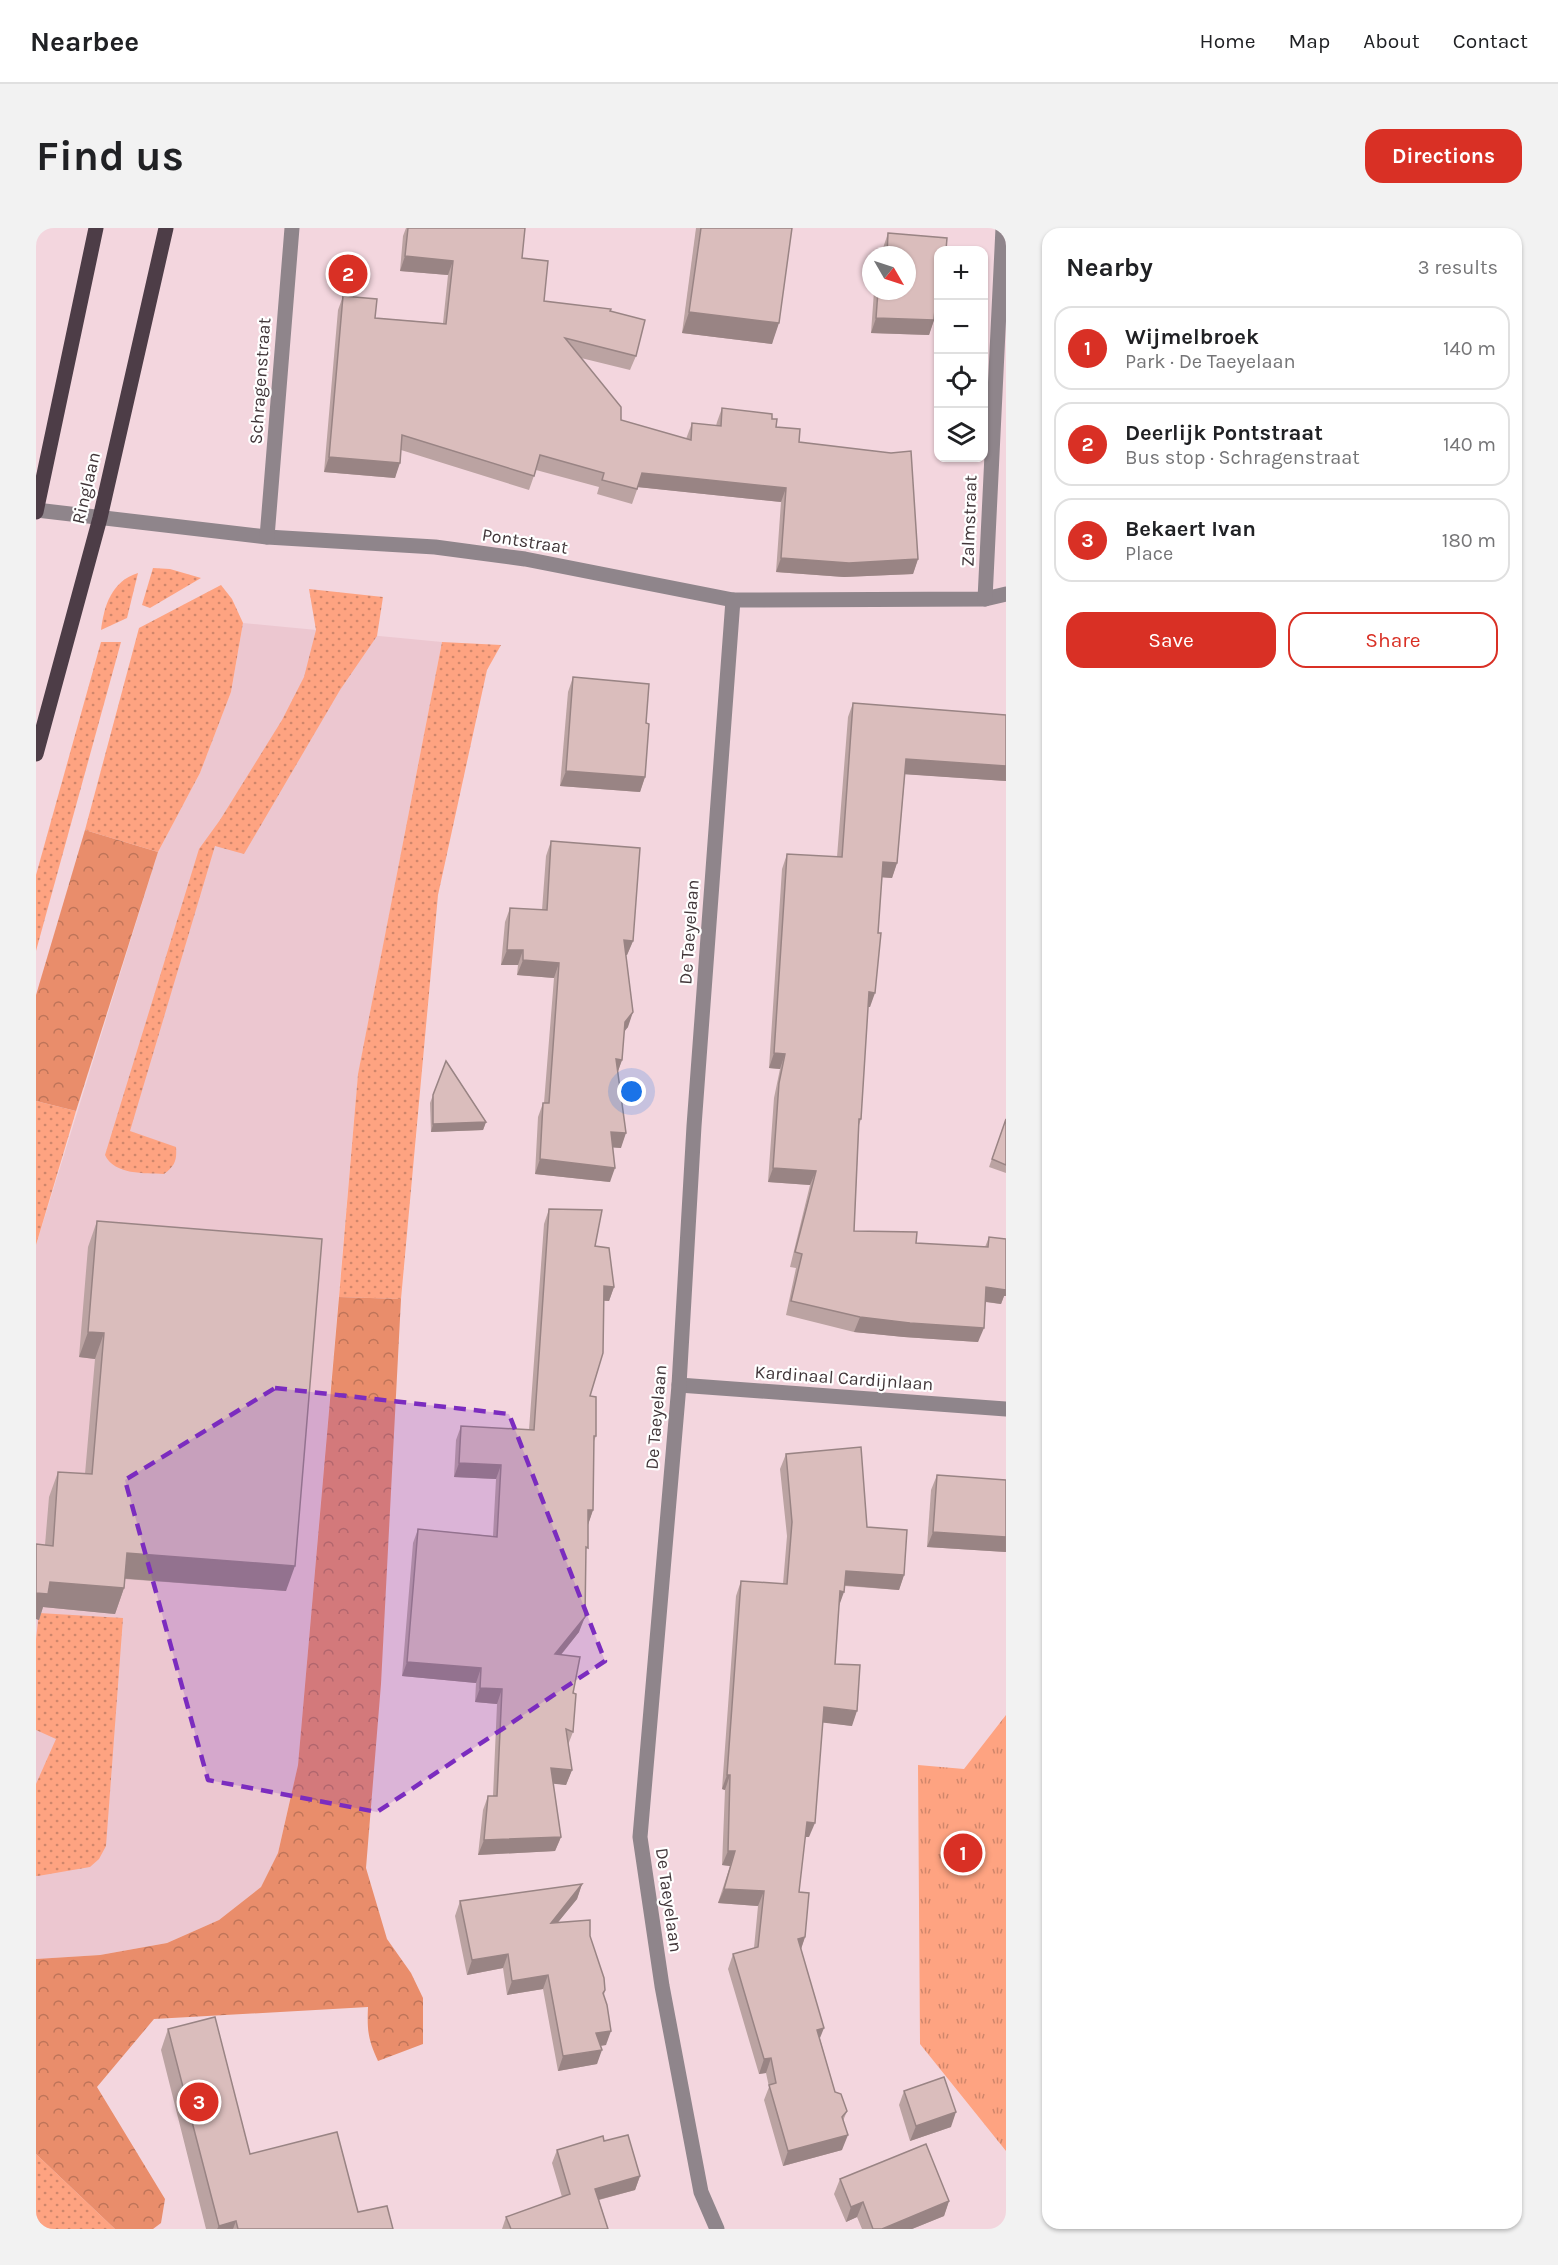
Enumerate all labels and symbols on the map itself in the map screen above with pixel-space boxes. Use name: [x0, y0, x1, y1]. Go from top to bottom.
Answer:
north arrow: [862, 246, 916, 300]
pin: 2: [328, 252, 368, 296]
street label: Schragenstraat: [245, 317, 275, 445]
street label: Ringlaan: [67, 450, 105, 526]
street label: Zalmstraat: [956, 475, 982, 567]
street label: Pontstraat: [480, 523, 570, 559]
street label: De Taeyelaan: [674, 879, 704, 985]
your location: [617, 1077, 646, 1106]
street label: Kardinaal Cardijnlaan: [754, 1361, 934, 1395]
street label: De Taeyelaan: [640, 1364, 672, 1470]
pin: 1: [944, 1830, 982, 1876]
street label: De Taeyelaan: [651, 1846, 687, 1954]
pin: 3: [180, 2080, 218, 2124]

